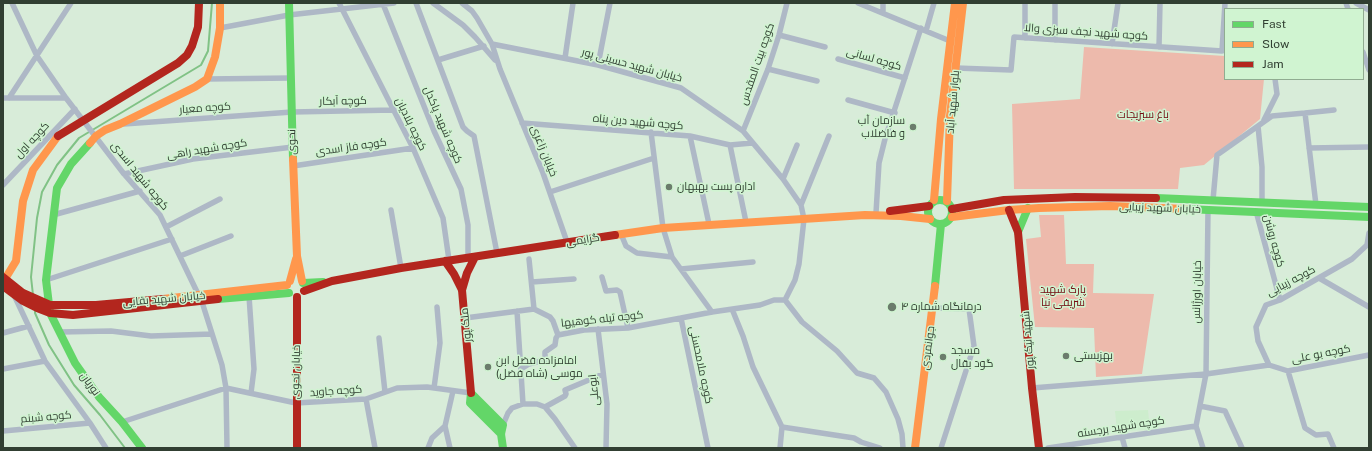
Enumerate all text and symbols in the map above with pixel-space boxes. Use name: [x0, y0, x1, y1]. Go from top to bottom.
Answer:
legend: [1224, 8, 1364, 80]
text: Fast: [1262, 17, 1286, 31]
street label: کوچه بیت المقدس: [737, 21, 777, 107]
street label: کوچه شهید نجف سبزی والا: [1023, 21, 1149, 43]
text: Slow: [1262, 37, 1289, 51]
street label: خیابان شهید حسینی پور: [580, 45, 684, 85]
street label: کوچه لسانی: [845, 45, 903, 73]
text: Jam: [1262, 57, 1284, 71]
street label: بلوار شهید آباد: [944, 70, 962, 134]
street label: کوچه شهید پاکدل: [421, 84, 465, 166]
street label: کوچه آبکار: [319, 94, 367, 108]
street label: کوچه بلادیان: [392, 95, 430, 153]
street label: کوچه معیار: [179, 100, 231, 116]
park label: باغ سبزیجات: [1117, 108, 1169, 122]
street label: کوچه شهید دین پناه: [592, 111, 684, 133]
place label: سازمان آب و فاضلاب: [858, 114, 905, 140]
street label: کوچه اول: [12, 119, 52, 161]
marker: سازمان آب و فاضلاب: [908, 122, 918, 132]
street label: خیابان زاغری: [528, 123, 560, 179]
street label: نحوی: [285, 129, 299, 155]
street label: کوچه فاز اسدی: [315, 135, 387, 159]
street label: کوچه شهید راهی: [166, 136, 248, 162]
street label: کوچه شهید اسدی: [108, 139, 172, 213]
place label: اداره پست بهبهان: [677, 180, 756, 194]
marker: اداره پست بهبهان: [664, 182, 674, 192]
street label: خیابان شهید زیبایی: [1119, 200, 1201, 216]
street label: کوچه روشن: [1261, 213, 1287, 269]
street label: گرایمی: [565, 231, 601, 249]
street label: خیابان اورژانس: [1190, 260, 1204, 324]
street label: کوچه زیبایی: [1264, 263, 1318, 299]
park label: پارک شهید شریفی نیا: [1040, 283, 1086, 309]
street label: خیابان شهید بقایی: [122, 289, 206, 309]
place label: درمانگاه شماره ۴: [901, 300, 982, 314]
marker: درمانگاه شماره ۴: [886, 301, 898, 313]
street label: ملک پور: [458, 307, 474, 343]
street label: کوچه تیله کوهیها: [560, 308, 644, 330]
street label: شهید نیک پور: [1019, 310, 1037, 370]
street label: کوچه ملامحسنی: [686, 325, 716, 405]
street label: جوانمردی: [918, 325, 938, 371]
street label: کوچه بو علی: [1290, 342, 1352, 366]
place label: مسجد گود بقال: [951, 344, 993, 370]
street label: خیابان نحوی: [289, 345, 303, 399]
place label: بهزیستی: [1074, 349, 1113, 363]
marker: بهزیستی: [1061, 351, 1071, 361]
marker: مسجد گود بقال: [938, 352, 948, 362]
place label: امامزاده فضل ابن موسی (شاه فضل): [496, 354, 583, 380]
marker: امامزاده فضل ابن موسی (شاه فضل): [483, 362, 493, 372]
street label: نوریان: [77, 370, 103, 398]
street label: ابوعلی: [586, 373, 602, 407]
street label: کوچه جاوید: [309, 383, 363, 399]
street label: کوچه شبنم: [20, 408, 72, 426]
street label: کوچه شهید برجسته: [1077, 414, 1165, 440]

